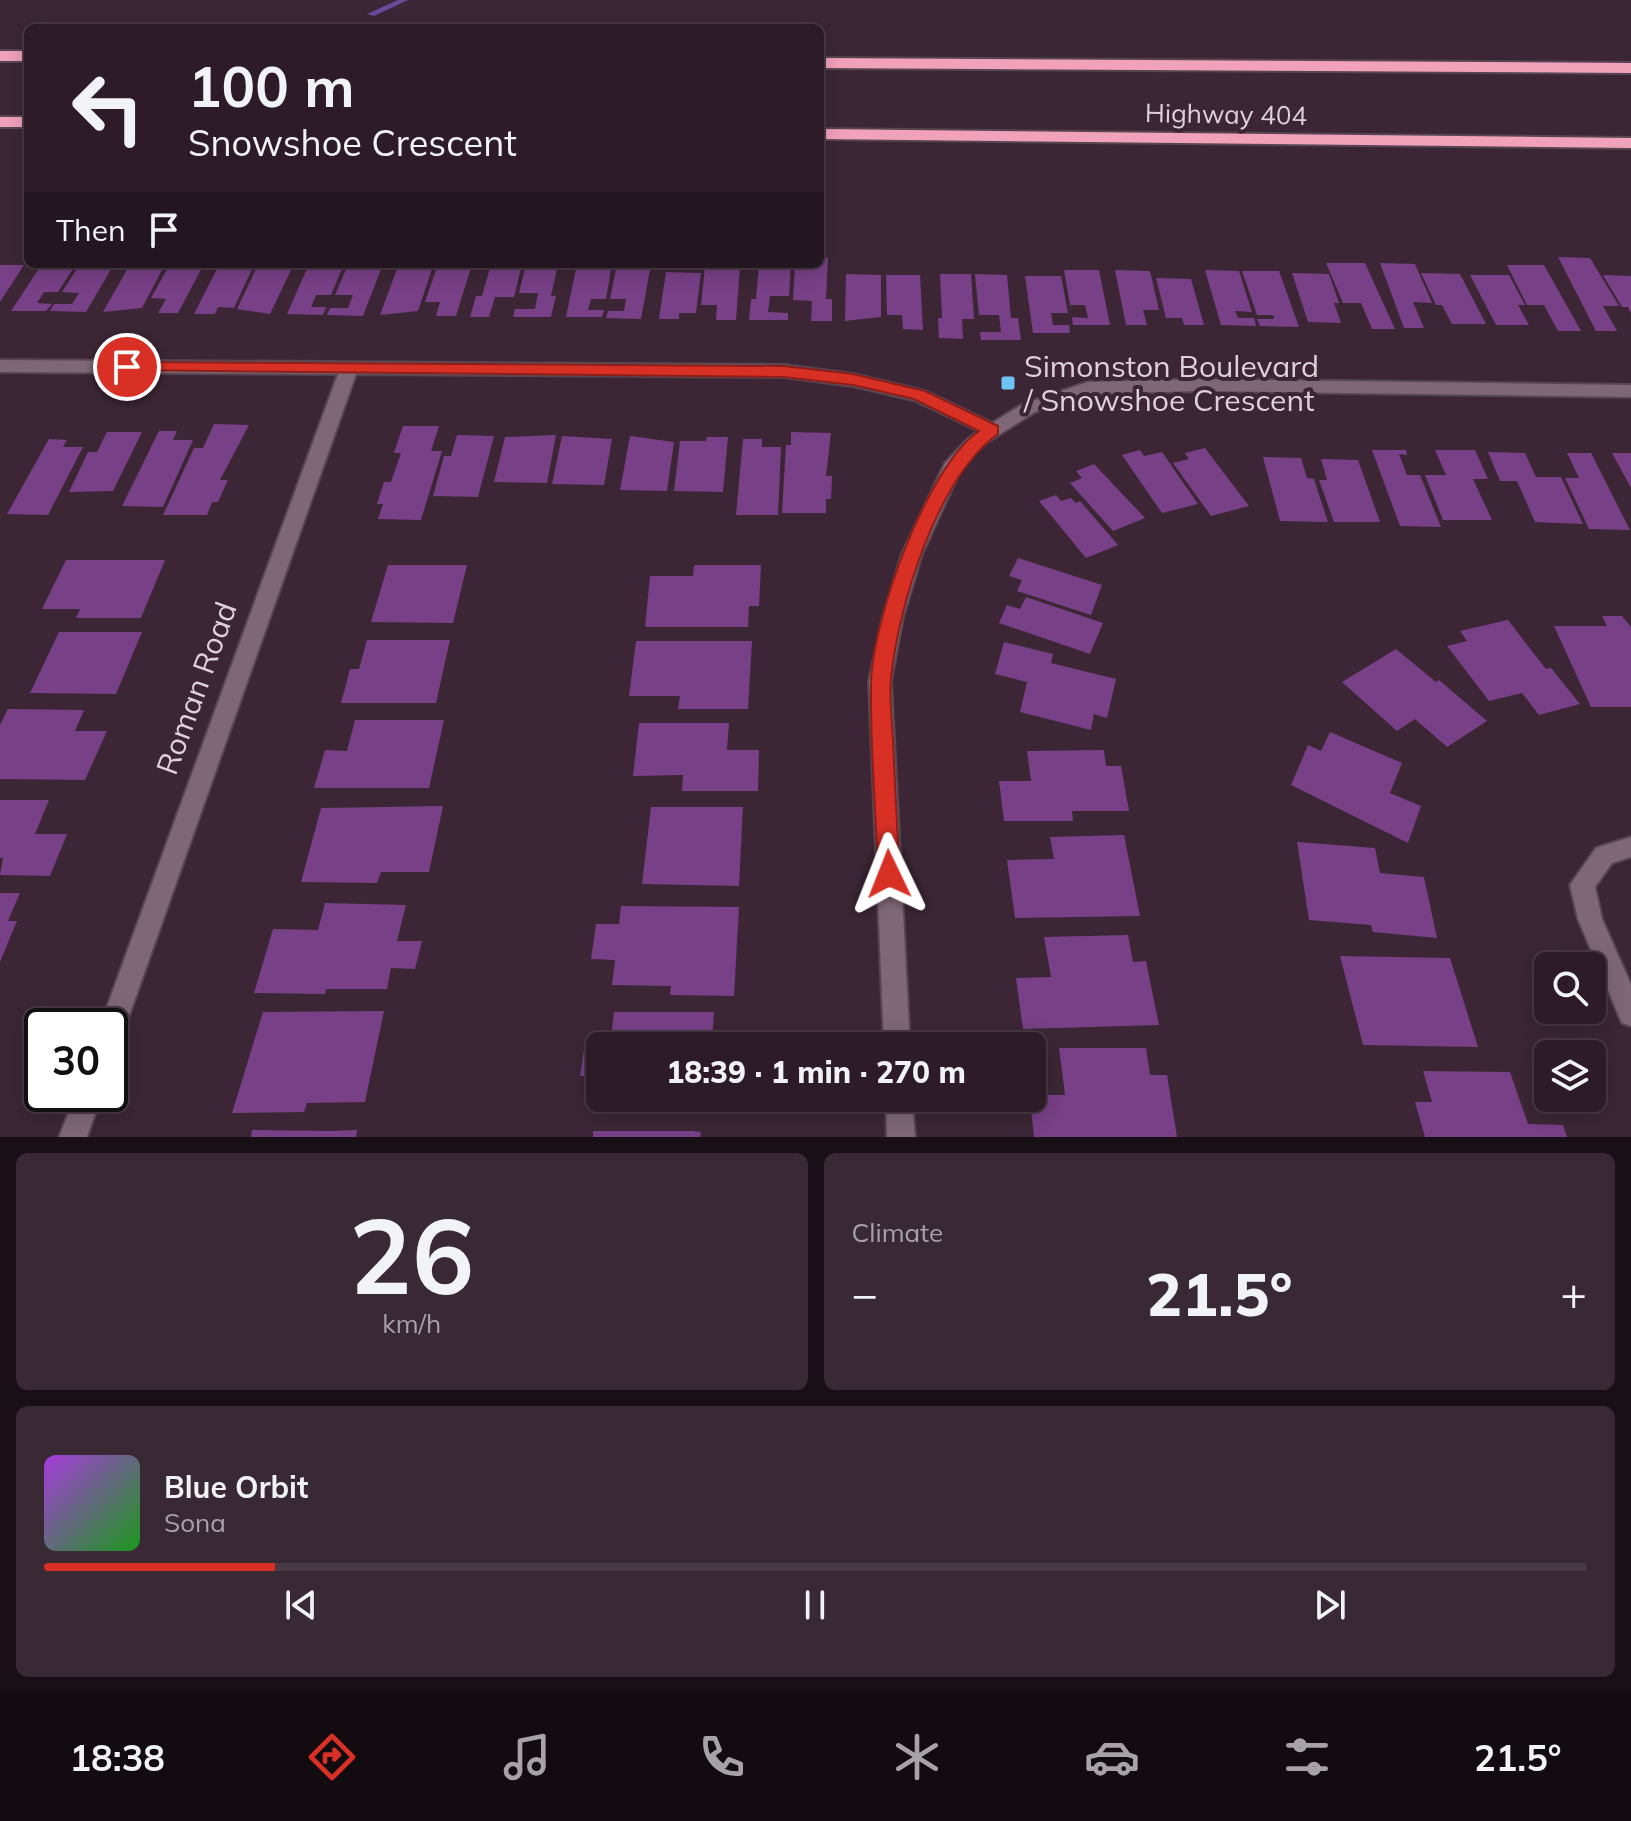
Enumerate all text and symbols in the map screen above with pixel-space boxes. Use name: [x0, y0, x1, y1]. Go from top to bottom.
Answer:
text: 100 m: [188, 51, 355, 121]
icon: left: [56, 56, 160, 160]
street label: Highway 404: [1145, 96, 1307, 132]
text: Snowshoe Crescent: [188, 120, 517, 165]
icon: arrive: [142, 208, 186, 252]
text: Then: [56, 211, 126, 249]
pin: [93, 333, 161, 401]
icon: arrive: [105, 345, 149, 389]
place label: Simonston Boulevard / Snowshoe Crescent: [1023, 347, 1319, 419]
marker: Simonston Boulevard / Snowshoe Crescent: [999, 374, 1017, 392]
street label: Roman Road: [147, 597, 245, 779]
position arrow: [847, 832, 931, 916]
map controls: [1534, 952, 1606, 1112]
button: search: [1534, 952, 1606, 1024]
speed limit sign: 30: [24, 1008, 128, 1112]
button: layers: [1534, 1040, 1606, 1112]
text: 18:39 · 1 min · 270 m: [666, 1053, 966, 1091]
text: 26: [349, 1189, 474, 1320]
text: Climate: [852, 1216, 943, 1249]
text: 21.5°: [1146, 1256, 1293, 1331]
text: −: [852, 1266, 878, 1321]
text: +: [1561, 1266, 1587, 1321]
text: km/h: [382, 1307, 441, 1340]
text: Blue Orbit: [164, 1468, 308, 1506]
text: Sona: [164, 1506, 226, 1539]
icon: previous: [279, 1583, 323, 1627]
icon: pause: [793, 1583, 837, 1627]
icon: next: [1308, 1583, 1352, 1627]
icon: directions: [304, 1729, 360, 1785]
icon: music: [499, 1729, 555, 1785]
icon: phone: [694, 1729, 750, 1785]
icon: climate: [889, 1729, 945, 1785]
icon: car: [1084, 1729, 1140, 1785]
icon: filters: [1279, 1729, 1335, 1785]
text: 18:38: [70, 1735, 165, 1780]
text: 21.5°: [1474, 1735, 1561, 1780]

